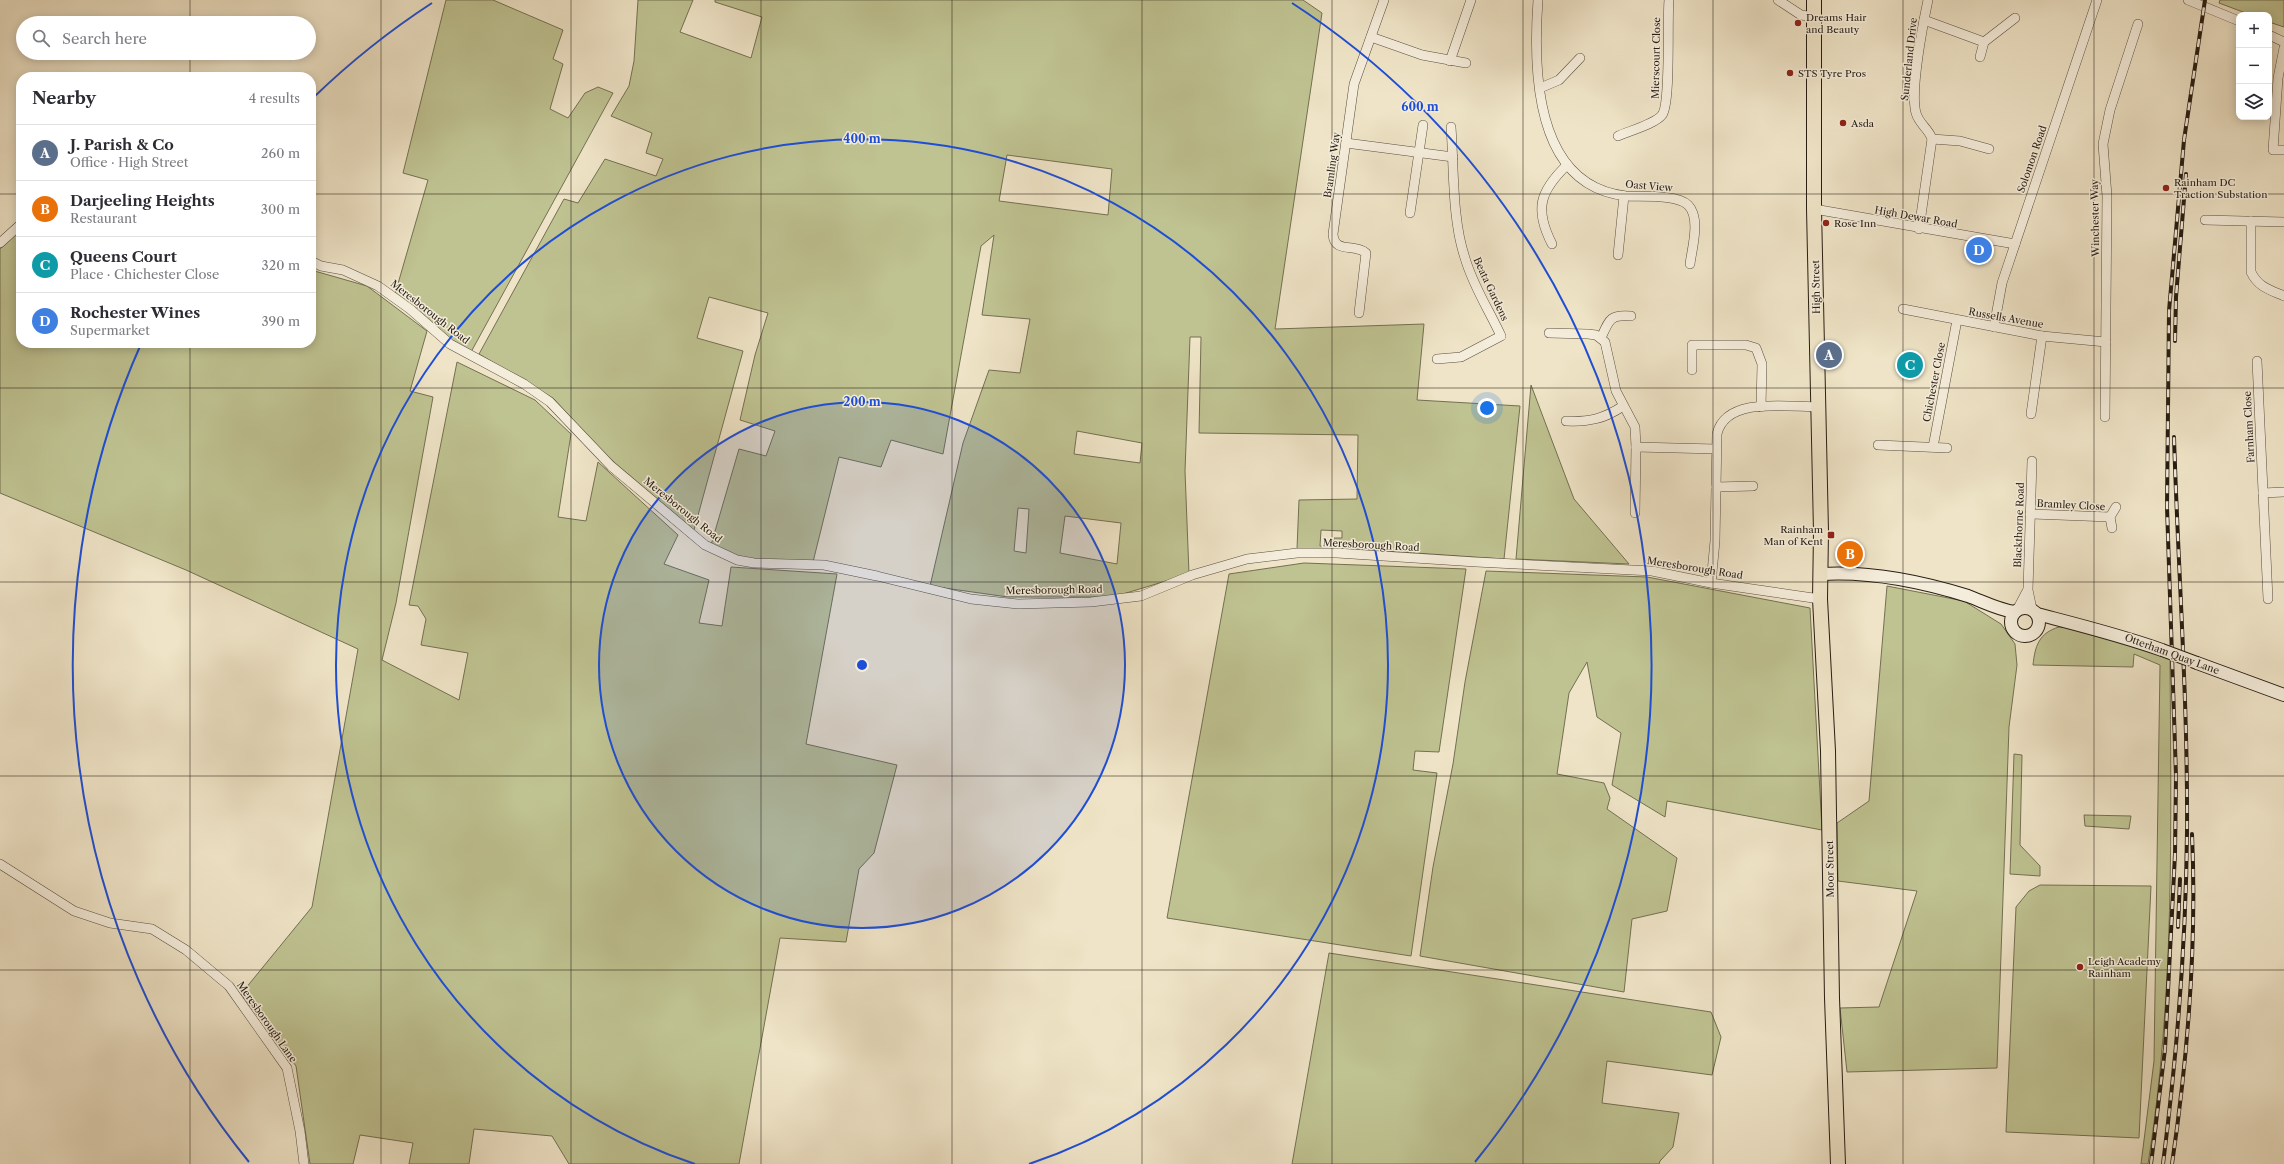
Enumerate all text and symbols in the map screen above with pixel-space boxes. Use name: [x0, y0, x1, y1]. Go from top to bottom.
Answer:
place label: Dreams Hair and Beauty: [1806, 11, 1867, 36]
map controls: [2236, 12, 2272, 120]
button: +: [2236, 12, 2272, 48]
search box: [16, 16, 316, 60]
street label: Mierscourt Close: [1649, 16, 1663, 99]
street label: Sunderland Drive: [1898, 16, 1920, 101]
marker: Dreams Hair and Beauty: [1793, 18, 1803, 28]
icon: search: [30, 27, 52, 49]
text: Search here: [62, 29, 147, 48]
button: −: [2236, 48, 2272, 84]
place label: STS Tyre Pros: [1798, 67, 1866, 80]
marker: STS Tyre Pros: [1785, 68, 1795, 78]
button: layers: [2236, 84, 2272, 120]
text: Nearby: [32, 88, 96, 108]
text: 4 results: [249, 90, 300, 106]
text: 600 m: [1401, 99, 1439, 114]
place label: Asda: [1850, 117, 1875, 130]
marker: Asda: [1838, 118, 1848, 128]
street label: Solomon Road: [2014, 124, 2050, 194]
text: 400 m: [843, 131, 881, 146]
street label: Bramling Way: [1321, 131, 1343, 199]
text: J. Parish & Co: [70, 135, 174, 154]
text: A: [40, 145, 50, 161]
text: 260 m: [261, 145, 300, 161]
text: Office · High Street: [70, 154, 188, 170]
place label: Rainham DC Traction Substation: [2174, 176, 2268, 201]
street label: Oast View: [1625, 177, 1674, 195]
street label: Winchester Way: [2088, 179, 2102, 258]
marker: Rainham DC Traction Substation: [2161, 183, 2171, 193]
text: Darjeeling Heights: [70, 191, 215, 210]
text: B: [40, 201, 50, 217]
text: 300 m: [261, 201, 300, 217]
street label: High Dewar Road: [1873, 203, 1959, 231]
text: Restaurant: [70, 210, 137, 226]
place label: Rose Inn: [1834, 217, 1877, 230]
marker: Rose Inn: [1821, 218, 1831, 228]
pin: D: [1966, 235, 1992, 265]
text: Queens Court: [70, 247, 177, 266]
street label: Beata Gardens: [1471, 255, 1511, 323]
text: C: [40, 257, 50, 273]
text: 320 m: [262, 257, 300, 273]
street label: High Street: [1809, 259, 1823, 314]
text: Place · Chichester Close: [70, 266, 219, 282]
street label: Meresborough Road: [388, 277, 472, 347]
text: Rochester Wines: [70, 303, 200, 322]
street label: Russells Avenue: [1968, 305, 2045, 331]
text: D: [39, 313, 51, 329]
text: 390 m: [261, 313, 300, 329]
text: Supermarket: [70, 322, 150, 338]
pin: A: [1816, 340, 1842, 370]
street label: Chichester Close: [1920, 341, 1948, 423]
pin: C: [1897, 350, 1923, 380]
street label: Farnham Close: [2241, 390, 2257, 463]
text: 200 m: [843, 394, 881, 409]
your location: [1477, 398, 1497, 418]
street label: Meresborough Road: [641, 474, 725, 546]
street label: Blackthorne Road: [2011, 482, 2027, 568]
street label: Bramley Close: [2036, 497, 2106, 513]
place label: Rainham Man of Kent: [1764, 523, 1824, 548]
marker: Rainham Man of Kent: [1826, 530, 1836, 540]
street label: Meresborough Road: [1322, 536, 1420, 554]
pin: B: [1837, 539, 1863, 569]
street label: Meresborough Road: [1646, 554, 1744, 582]
street label: Meresborough Road: [1005, 583, 1103, 597]
street label: Otterham Quay Lane: [2123, 631, 2221, 677]
centre of rings: [855, 658, 869, 672]
street label: Moor Street: [1823, 840, 1837, 898]
place label: Leigh Academy Rainham: [2088, 955, 2162, 980]
marker: Leigh Academy Rainham: [2075, 962, 2085, 972]
street label: Meresborough Lane: [234, 979, 300, 1065]

